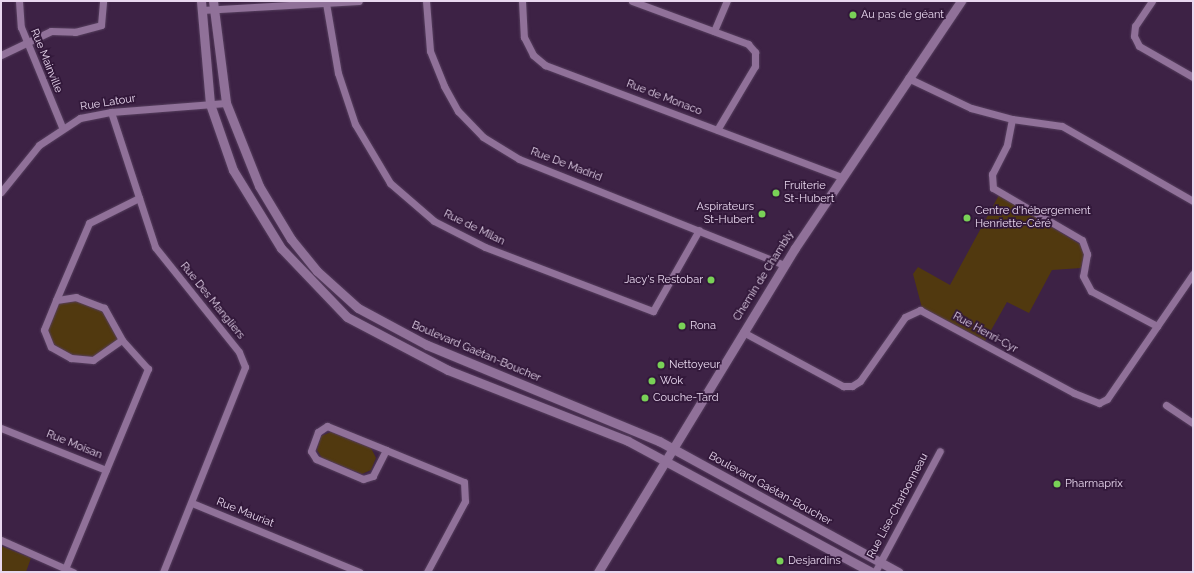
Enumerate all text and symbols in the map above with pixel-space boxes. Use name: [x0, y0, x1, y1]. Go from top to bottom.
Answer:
place label: Au pas de géant: [861, 8, 944, 22]
marker: Au pas de géant: [848, 10, 858, 20]
street label: Rue Mainville: [27, 27, 65, 95]
street label: Rue de Monaco: [624, 77, 704, 119]
street label: Rue Latour: [79, 92, 137, 114]
street label: Rue De Madrid: [528, 145, 604, 185]
place label: Fruiterie St-Hubert: [784, 180, 834, 206]
marker: Fruiterie St-Hubert: [771, 188, 781, 198]
place label: Aspirateurs St-Hubert: [697, 201, 754, 227]
place label: Centre d'hébergement Henriette-Céré: [975, 205, 1091, 231]
street label: Rue de Milan: [441, 208, 507, 248]
marker: Aspirateurs St-Hubert: [757, 209, 767, 219]
marker: Centre d'hébergement Henriette-Céré: [962, 213, 972, 223]
street label: Chemin de Chambly: [731, 228, 797, 324]
street label: Rue Des Mangliers: [177, 260, 247, 342]
place label: Jacy's Restobar: [624, 273, 703, 287]
marker: Jacy's Restobar: [706, 275, 716, 285]
street label: Rue Henri-Cyr: [950, 310, 1020, 356]
street label: Boulevard Gaétan-Boucher: [409, 319, 543, 385]
place label: Rona: [690, 319, 716, 333]
marker: Rona: [677, 321, 687, 331]
place label: Nettoyeur: [669, 358, 720, 372]
marker: Nettoyeur: [656, 360, 666, 370]
place label: Wok: [660, 374, 683, 388]
marker: Wok: [647, 376, 657, 386]
place label: Couche-Tard: [653, 391, 719, 405]
marker: Couche-Tard: [640, 393, 650, 403]
street label: Rue Moisan: [44, 428, 104, 462]
street label: Boulevard Gaétan-Boucher: [706, 450, 834, 528]
street label: Rue Lise-Charbonneau: [865, 451, 931, 561]
place label: Pharmaprix: [1065, 477, 1123, 491]
marker: Pharmaprix: [1052, 479, 1062, 489]
street label: Rue Mauriat: [214, 495, 276, 531]
place label: Desjardins: [788, 554, 841, 568]
marker: Desjardins: [775, 556, 785, 566]

